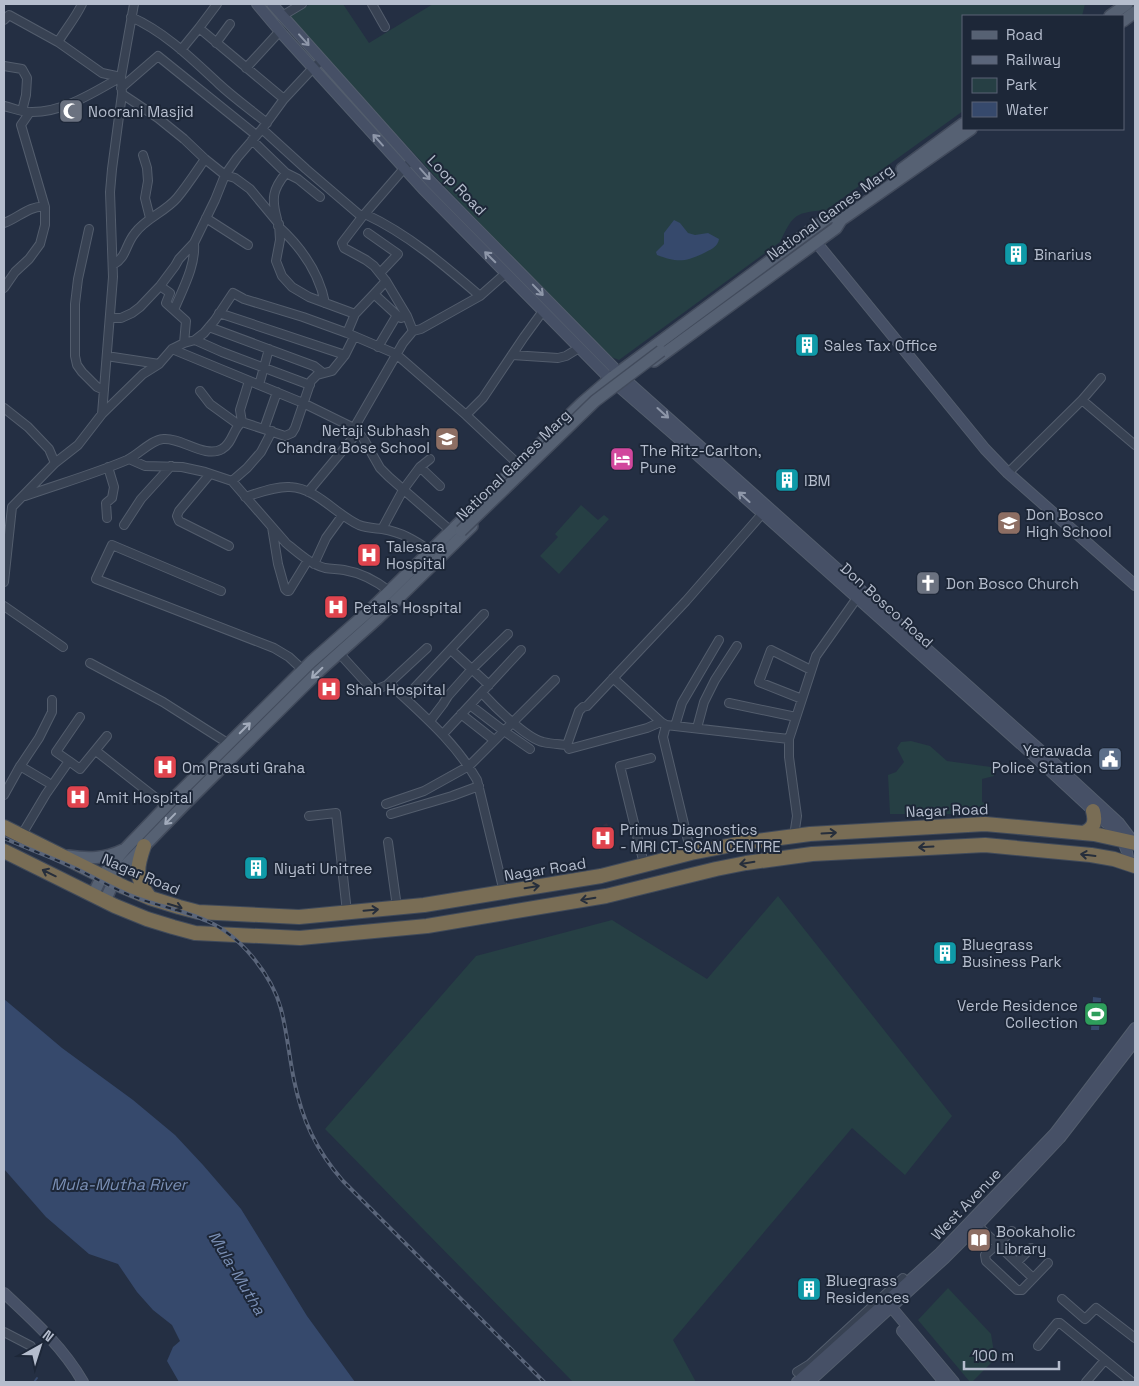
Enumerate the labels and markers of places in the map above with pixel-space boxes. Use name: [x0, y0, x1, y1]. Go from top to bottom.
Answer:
mosque icon: Noorani Masjid: [58, 98, 84, 124]
place label: Noorani Masjid: [88, 102, 194, 121]
building icon: Binarius: [1003, 241, 1029, 267]
place label: Binarius: [1034, 245, 1092, 264]
building icon: Sales Tax Office: [794, 332, 820, 358]
place label: Sales Tax Office: [824, 336, 937, 355]
place label: Netaji Subhash Chandra Bose School: [276, 421, 430, 457]
school or university icon: Netaji Subhash Chandra Bose School: [434, 426, 460, 452]
place label: The Ritz-Carlton, Pune: [640, 441, 761, 477]
hotel icon: The Ritz-Carlton, Pune: [609, 446, 635, 472]
building icon: IBM: [774, 467, 800, 493]
place label: IBM: [804, 471, 831, 490]
place label: Don Bosco High School: [1026, 505, 1112, 541]
school or university icon: Don Bosco High School: [996, 510, 1022, 536]
place label: Talesara Hospital: [386, 537, 446, 573]
hospital icon: Talesara Hospital: [356, 542, 382, 568]
church icon: Don Bosco Church: [915, 570, 941, 596]
place label: Don Bosco Church: [946, 574, 1079, 593]
hospital icon: Petals Hospital: [323, 594, 349, 620]
place label: Petals Hospital: [354, 598, 462, 617]
hospital icon: Shah Hospital: [316, 676, 342, 702]
place label: Shah Hospital: [346, 680, 446, 699]
place label: Yerawada Police Station: [992, 741, 1092, 777]
public building icon: Yerawada Police Station: [1097, 746, 1123, 772]
hospital icon: Om Prasuti Graha: [152, 754, 178, 780]
place label: Om Prasuti Graha: [182, 758, 305, 777]
hospital icon: Amit Hospital: [65, 784, 91, 810]
place label: Amit Hospital: [96, 788, 192, 807]
place label: Primus Diagnostics - MRI CT-SCAN CENTRE: [620, 820, 781, 856]
hospital icon: Primus Diagnostics - MRI CT-SCAN CENTRE: [590, 825, 616, 851]
building icon: Niyati Unitree: [243, 855, 269, 881]
place label: Niyati Unitree: [274, 859, 372, 878]
place label: Bluegrass Business Park: [962, 935, 1062, 971]
building icon: Bluegrass Business Park: [932, 940, 958, 966]
place label: Verde Residence Collection: [957, 996, 1078, 1032]
sports icon: Verde Residence Collection: [1083, 1001, 1109, 1027]
place label: Bookaholic Library: [996, 1222, 1076, 1258]
library icon: Bookaholic Library: [966, 1227, 992, 1253]
place label: Bluegrass Residences: [826, 1271, 910, 1307]
building icon: Bluegrass Residences: [796, 1276, 822, 1302]

